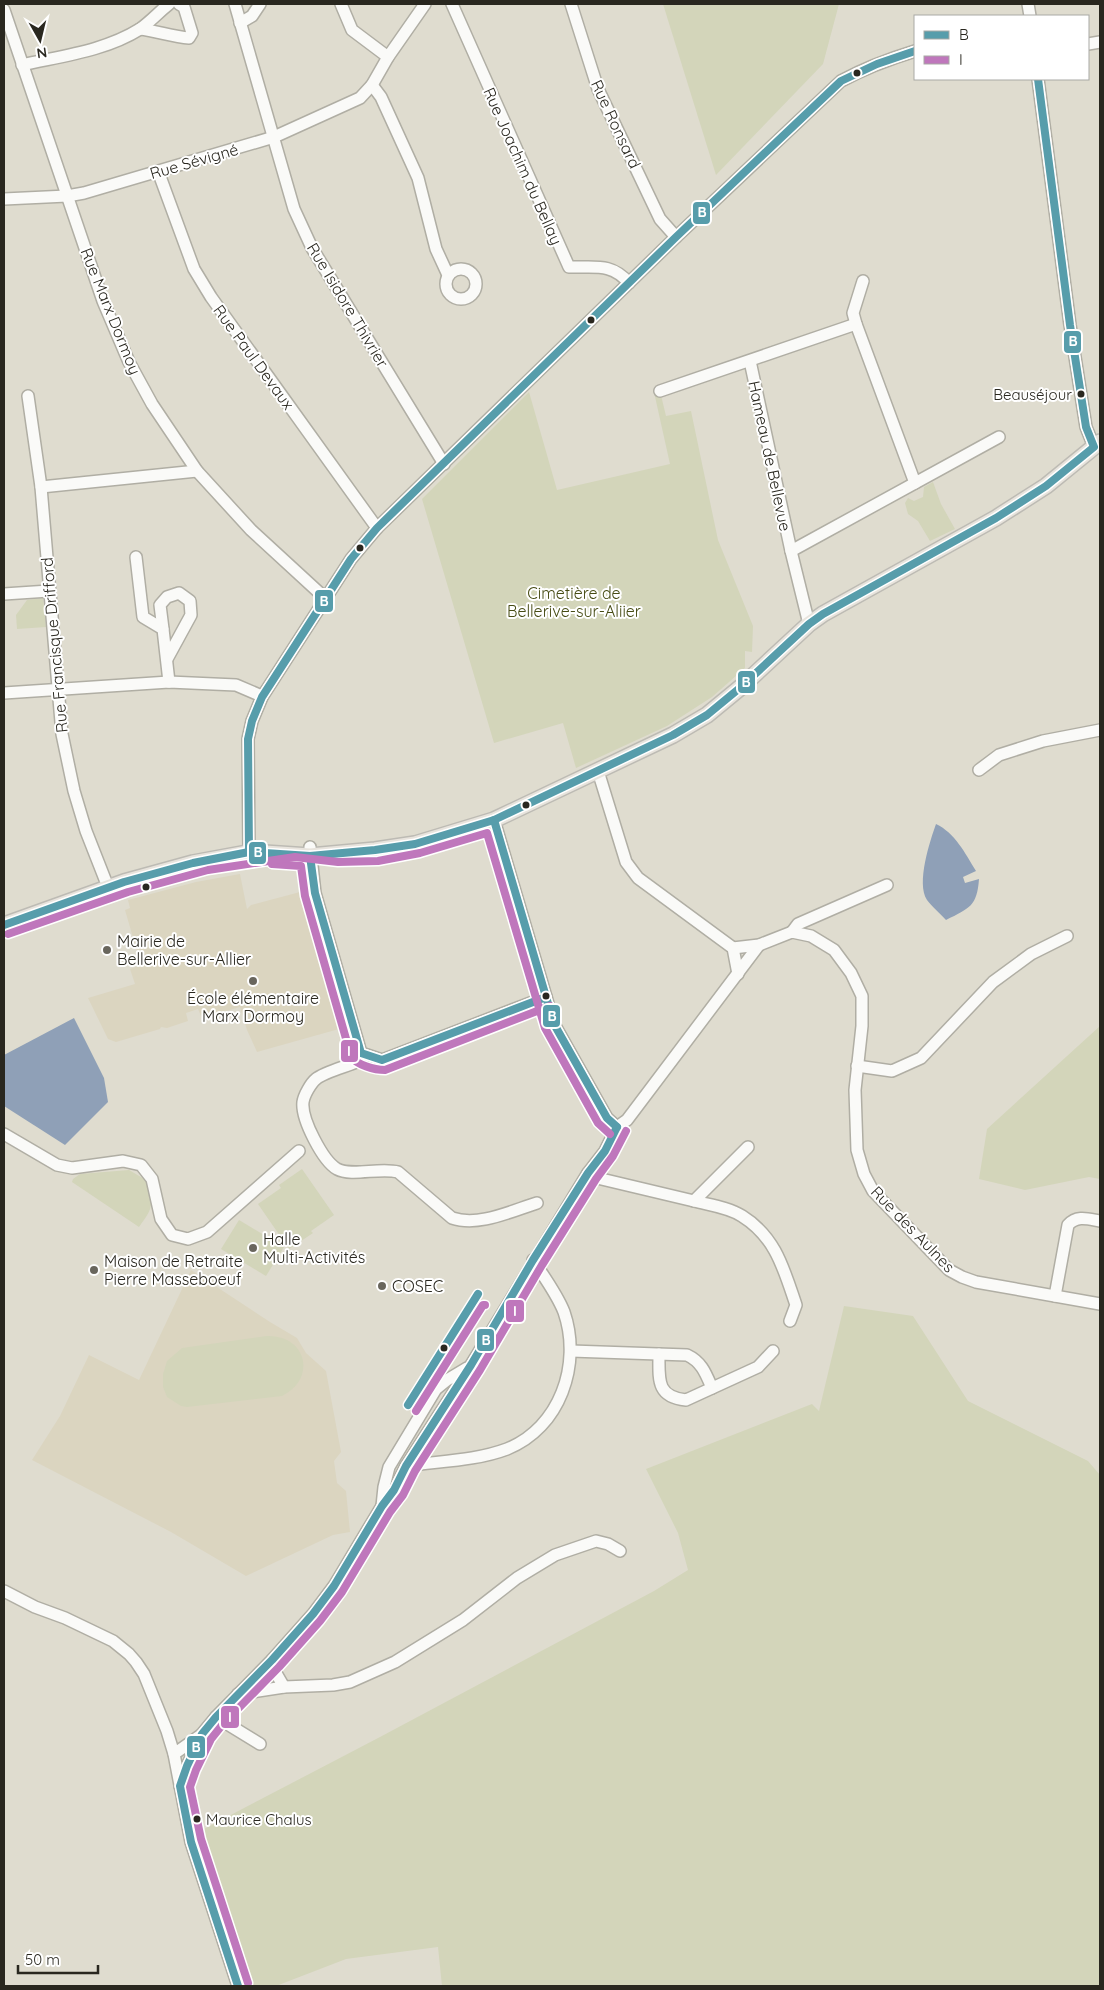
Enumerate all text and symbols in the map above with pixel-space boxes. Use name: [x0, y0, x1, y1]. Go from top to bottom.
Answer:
north arrow: [15, 15, 65, 65]
legend: [914, 15, 1089, 80]
text: B: [959, 25, 969, 44]
text: N: [35, 43, 48, 63]
text: I: [959, 50, 963, 69]
unlabelled marker: [852, 68, 862, 78]
street label: Rue Ronsard: [587, 77, 645, 171]
street label: Rue Joachim du Bellay: [479, 84, 567, 248]
street label: Rue Sévigné: [147, 139, 241, 183]
line badge: B: [692, 201, 711, 225]
text: B: [697, 203, 707, 221]
street label: Rue Isidore Thivrier: [303, 239, 393, 371]
street label: Rue Marx Dormoy: [76, 245, 146, 377]
street label: Rue Paul Devaux: [209, 301, 299, 413]
unlabelled marker: [586, 315, 596, 325]
line badge: B: [1063, 330, 1082, 354]
text: B: [1068, 332, 1078, 350]
street label: Hameau de Bellevue: [744, 379, 796, 533]
place label: Beauséjour: [993, 385, 1072, 404]
marker: Beauséjour: [1076, 389, 1086, 399]
unlabelled marker: [355, 543, 365, 553]
street label: Rue Francisque Drifford: [36, 556, 72, 734]
park label: Cimetière de Bellerive-sur-Aliier: [507, 583, 641, 621]
line badge: B: [314, 589, 334, 613]
text: B: [319, 592, 329, 610]
line badge: B: [737, 670, 756, 694]
text: B: [741, 673, 751, 691]
unlabelled marker: [521, 800, 531, 810]
line badge: B: [248, 841, 267, 865]
text: B: [253, 843, 263, 861]
unlabelled marker: [141, 882, 151, 892]
place label: Mairie de Bellerive-sur-Allier: [117, 931, 251, 969]
marker: Mairie de Bellerive-sur-Allier: [101, 944, 113, 956]
marker: École élémentaire Marx Dormoy: [247, 975, 259, 987]
place label: École élémentaire Marx Dormoy: [187, 988, 319, 1026]
unlabelled marker: [541, 991, 551, 1001]
line badge: B: [542, 1004, 561, 1028]
text: B: [547, 1007, 557, 1025]
line badge: I: [340, 1039, 359, 1063]
text: I: [347, 1042, 351, 1060]
street label: Rue des Aulnes: [867, 1182, 959, 1276]
place label: Halle Multi-Activités: [263, 1229, 365, 1267]
marker: Halle Multi-Activités: [247, 1242, 259, 1254]
place label: Maison de Retraite Pierre Masseboeuf: [104, 1251, 243, 1289]
marker: Maison de Retraite Pierre Masseboeuf: [88, 1264, 100, 1276]
place label: COSEC: [392, 1276, 443, 1296]
marker: COSEC: [376, 1280, 388, 1292]
line badge: I: [505, 1299, 525, 1323]
text: I: [513, 1302, 517, 1320]
line badge: B: [476, 1328, 495, 1352]
text: B: [481, 1331, 491, 1349]
unlabelled marker: [439, 1343, 449, 1353]
line badge: I: [220, 1705, 240, 1729]
text: I: [228, 1708, 232, 1726]
line badge: B: [186, 1735, 206, 1759]
text: B: [191, 1738, 201, 1756]
place label: Maurice Chalus: [206, 1810, 312, 1829]
marker: Maurice Chalus: [192, 1814, 202, 1824]
scale bar: [18, 1942, 98, 1974]
text: 50 m: [25, 1950, 60, 1969]

